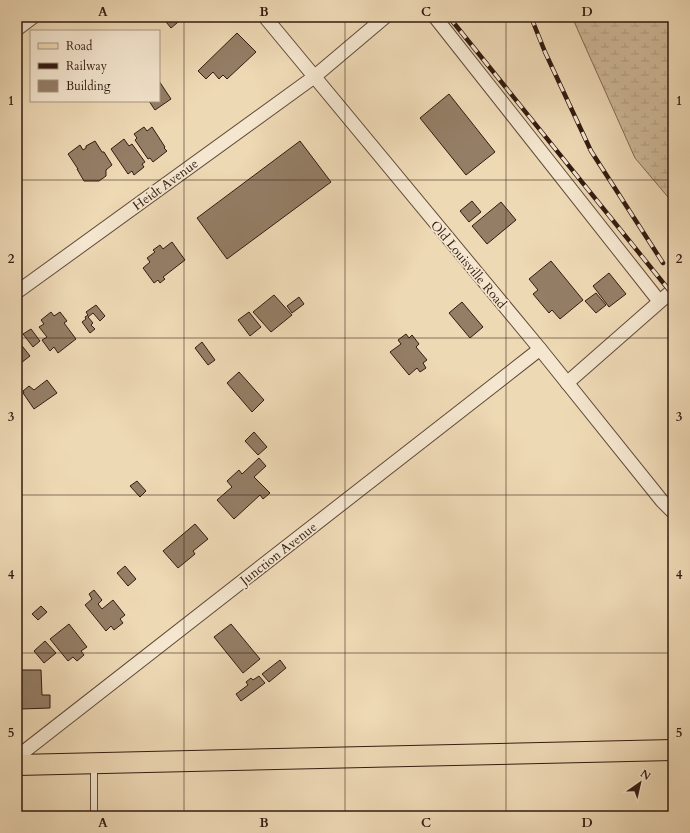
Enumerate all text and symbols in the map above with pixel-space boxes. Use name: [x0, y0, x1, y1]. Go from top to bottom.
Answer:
text: A: [98, 3, 108, 21]
text: B: [259, 3, 269, 21]
text: C: [421, 3, 431, 21]
text: D: [581, 3, 593, 21]
legend: [30, 30, 160, 102]
text: Road: [66, 38, 93, 54]
text: Railway: [66, 58, 108, 74]
text: Building: [66, 78, 111, 94]
text: 1: [8, 92, 14, 110]
text: 1: [676, 92, 682, 110]
street label: Heidt Avenue: [129, 155, 202, 215]
street label: Old Louisville Road: [426, 217, 510, 313]
text: 2: [8, 250, 15, 268]
text: 2: [676, 250, 683, 268]
text: 3: [8, 408, 15, 426]
text: 3: [676, 408, 683, 426]
street label: Junction Avenue: [235, 518, 321, 591]
text: 4: [8, 566, 15, 584]
text: 4: [676, 566, 683, 584]
text: 5: [8, 724, 14, 742]
text: 5: [676, 724, 682, 742]
north arrow: [620, 763, 660, 803]
text: N: [637, 766, 654, 784]
text: A: [98, 814, 108, 832]
text: B: [259, 814, 269, 832]
text: C: [421, 814, 431, 832]
text: D: [581, 814, 593, 832]

